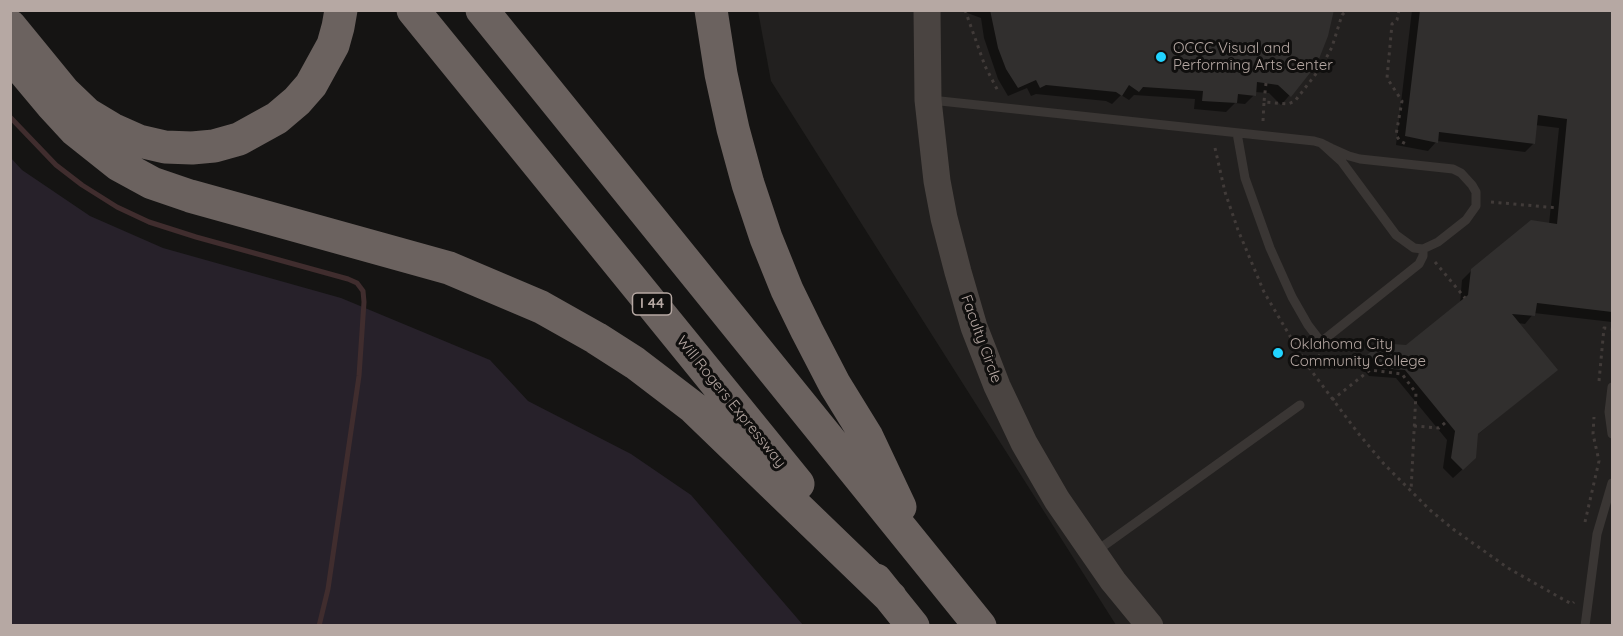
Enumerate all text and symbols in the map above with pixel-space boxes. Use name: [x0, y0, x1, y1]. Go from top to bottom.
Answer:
place label: OCCC Visual and Performing Arts Center: [1173, 39, 1333, 74]
marker: OCCC Visual and Performing Arts Center: [1154, 50, 1168, 64]
street label: Faculty Circle: [957, 292, 1005, 386]
road number: I 44: [632, 293, 672, 315]
street label: Will Rogers Expressway: [672, 333, 790, 471]
place label: Oklahoma City Community College: [1290, 335, 1426, 370]
marker: Oklahoma City Community College: [1271, 346, 1285, 360]

